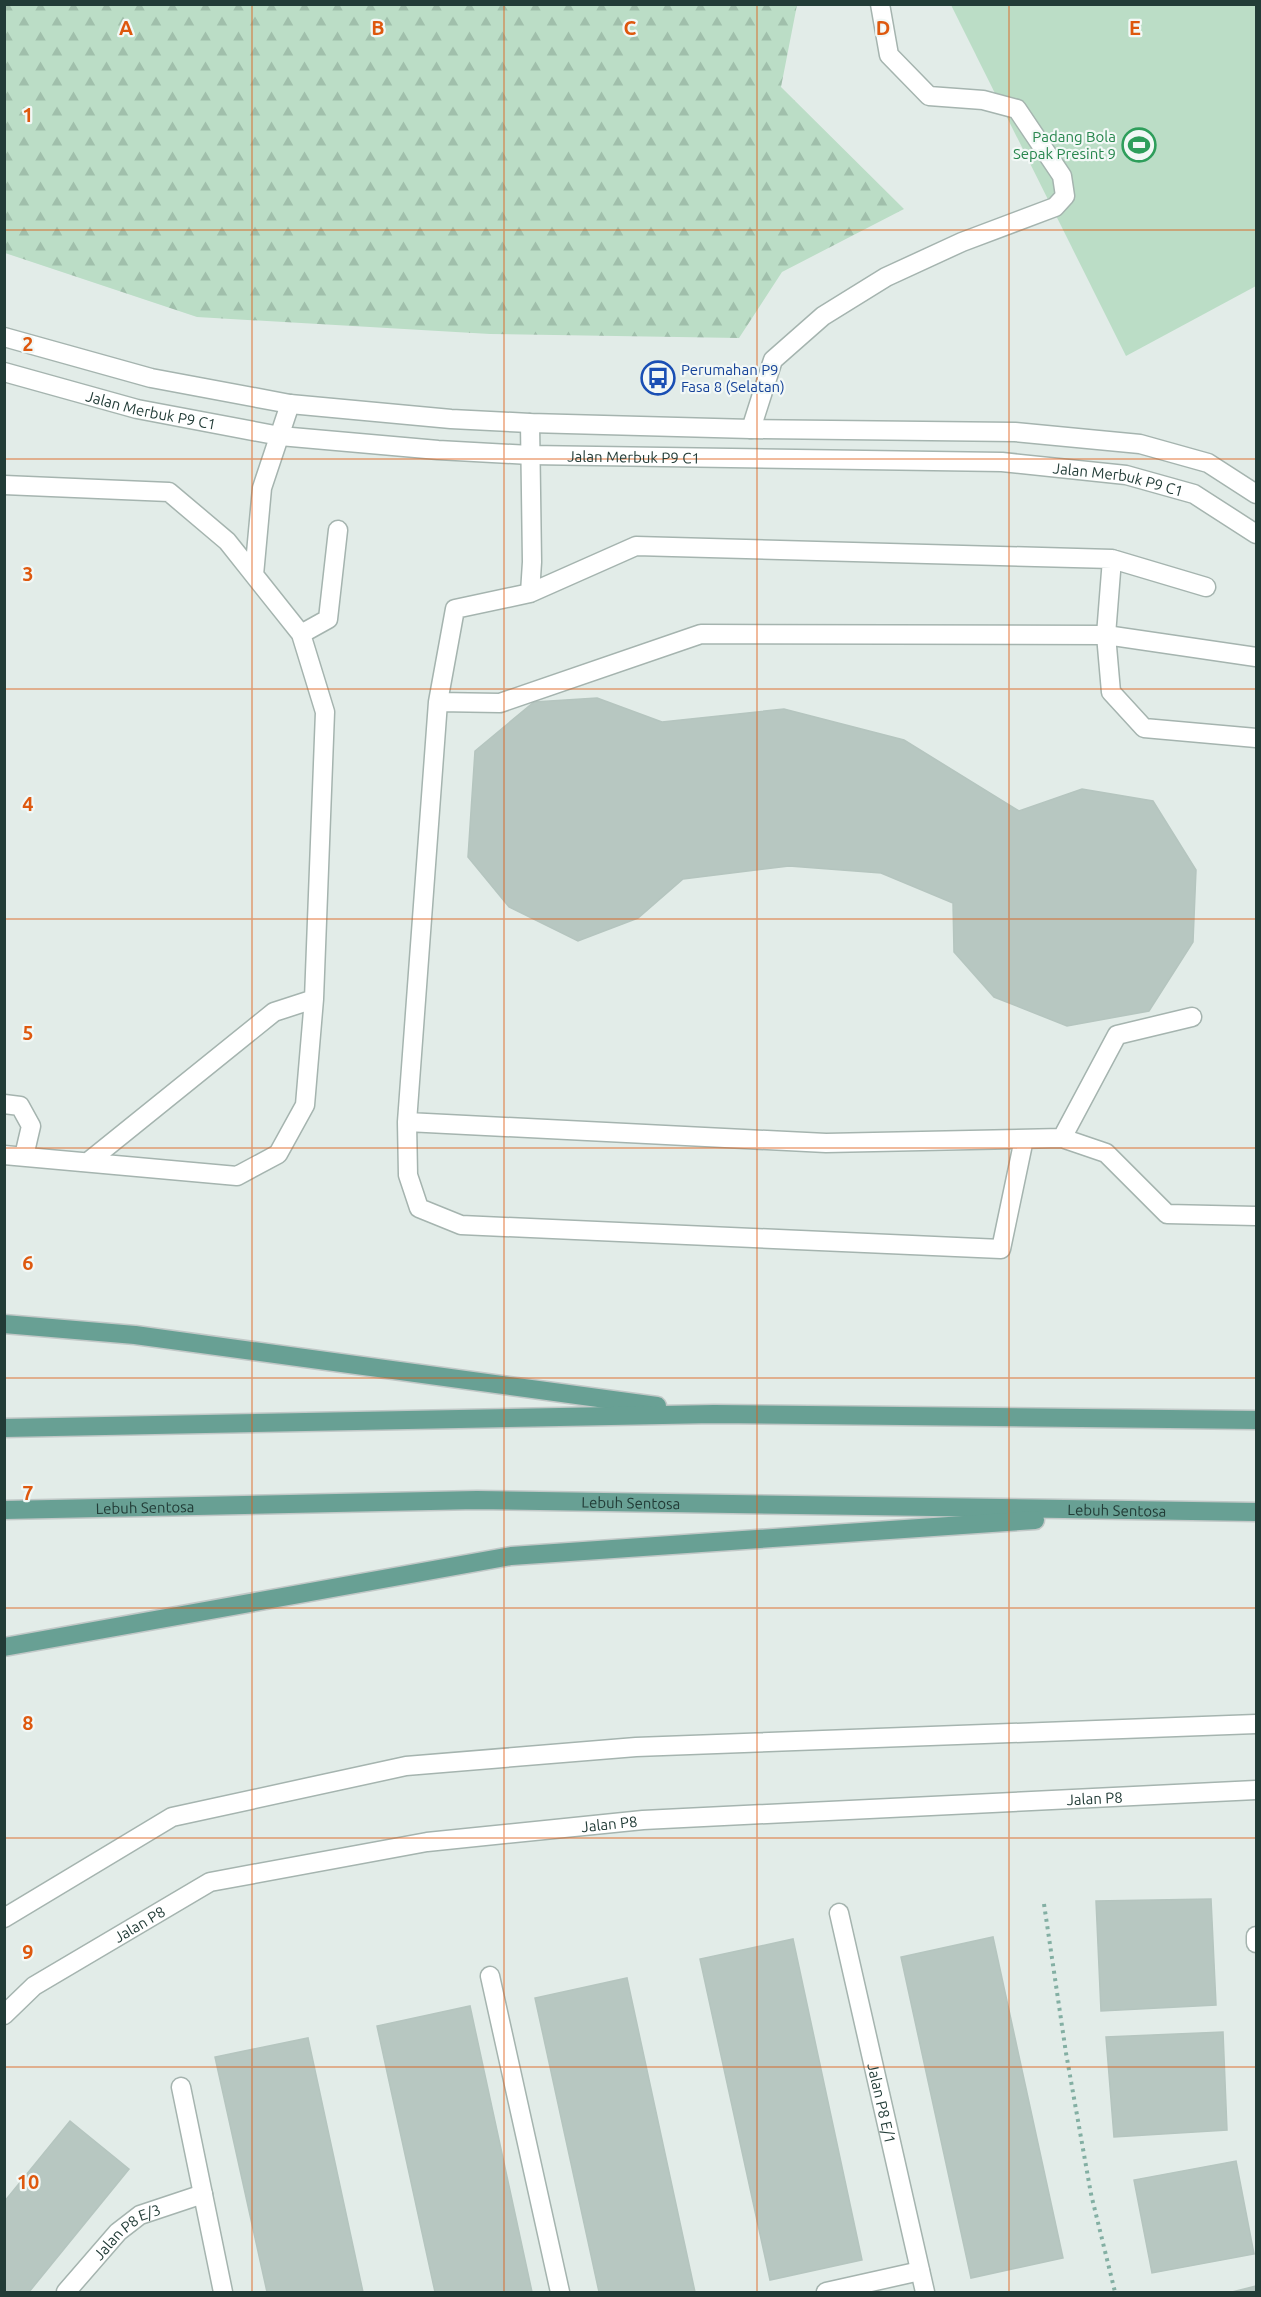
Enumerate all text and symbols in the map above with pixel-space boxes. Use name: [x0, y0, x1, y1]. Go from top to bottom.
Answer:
text: A: [119, 16, 133, 39]
text: B: [371, 16, 385, 39]
text: C: [624, 16, 637, 39]
text: D: [876, 16, 890, 39]
text: E: [1129, 16, 1141, 39]
text: 1: [22, 103, 34, 126]
sports icon: Padang Bola Sepak Presint 9: [1121, 127, 1157, 163]
place label: Padang Bola Sepak Presint 9: [1013, 128, 1116, 162]
text: 2: [22, 332, 34, 355]
bus stop icon: Perumahan P9 Fasa 8 (Selatan): [640, 360, 676, 396]
place label: Perumahan P9 Fasa 8 (Selatan): [681, 361, 785, 395]
street label: Jalan Merbuk P9 C1: [84, 387, 218, 432]
street label: Jalan Merbuk P9 C1: [567, 447, 700, 466]
street label: Jalan Merbuk P9 C1: [1052, 459, 1185, 499]
text: 3: [22, 562, 34, 585]
text: 4: [22, 792, 34, 815]
text: 5: [22, 1021, 34, 1044]
text: 6: [22, 1251, 34, 1274]
text: 7: [22, 1481, 34, 1504]
street label: Lebuh Sentosa: [581, 1493, 680, 1512]
street label: Lebuh Sentosa: [95, 1497, 195, 1517]
street label: Lebuh Sentosa: [1067, 1501, 1166, 1519]
text: 8: [22, 1711, 34, 1734]
street label: Jalan P8: [1066, 1788, 1123, 1808]
street label: Jalan P8: [580, 1812, 638, 1835]
street label: Jalan P8: [111, 1902, 168, 1945]
text: 9: [22, 1940, 34, 1963]
street label: Jalan P8 E/1: [865, 2061, 900, 2145]
text: 10: [17, 2170, 39, 2193]
street label: Jalan P8 E/3: [90, 2200, 162, 2263]

